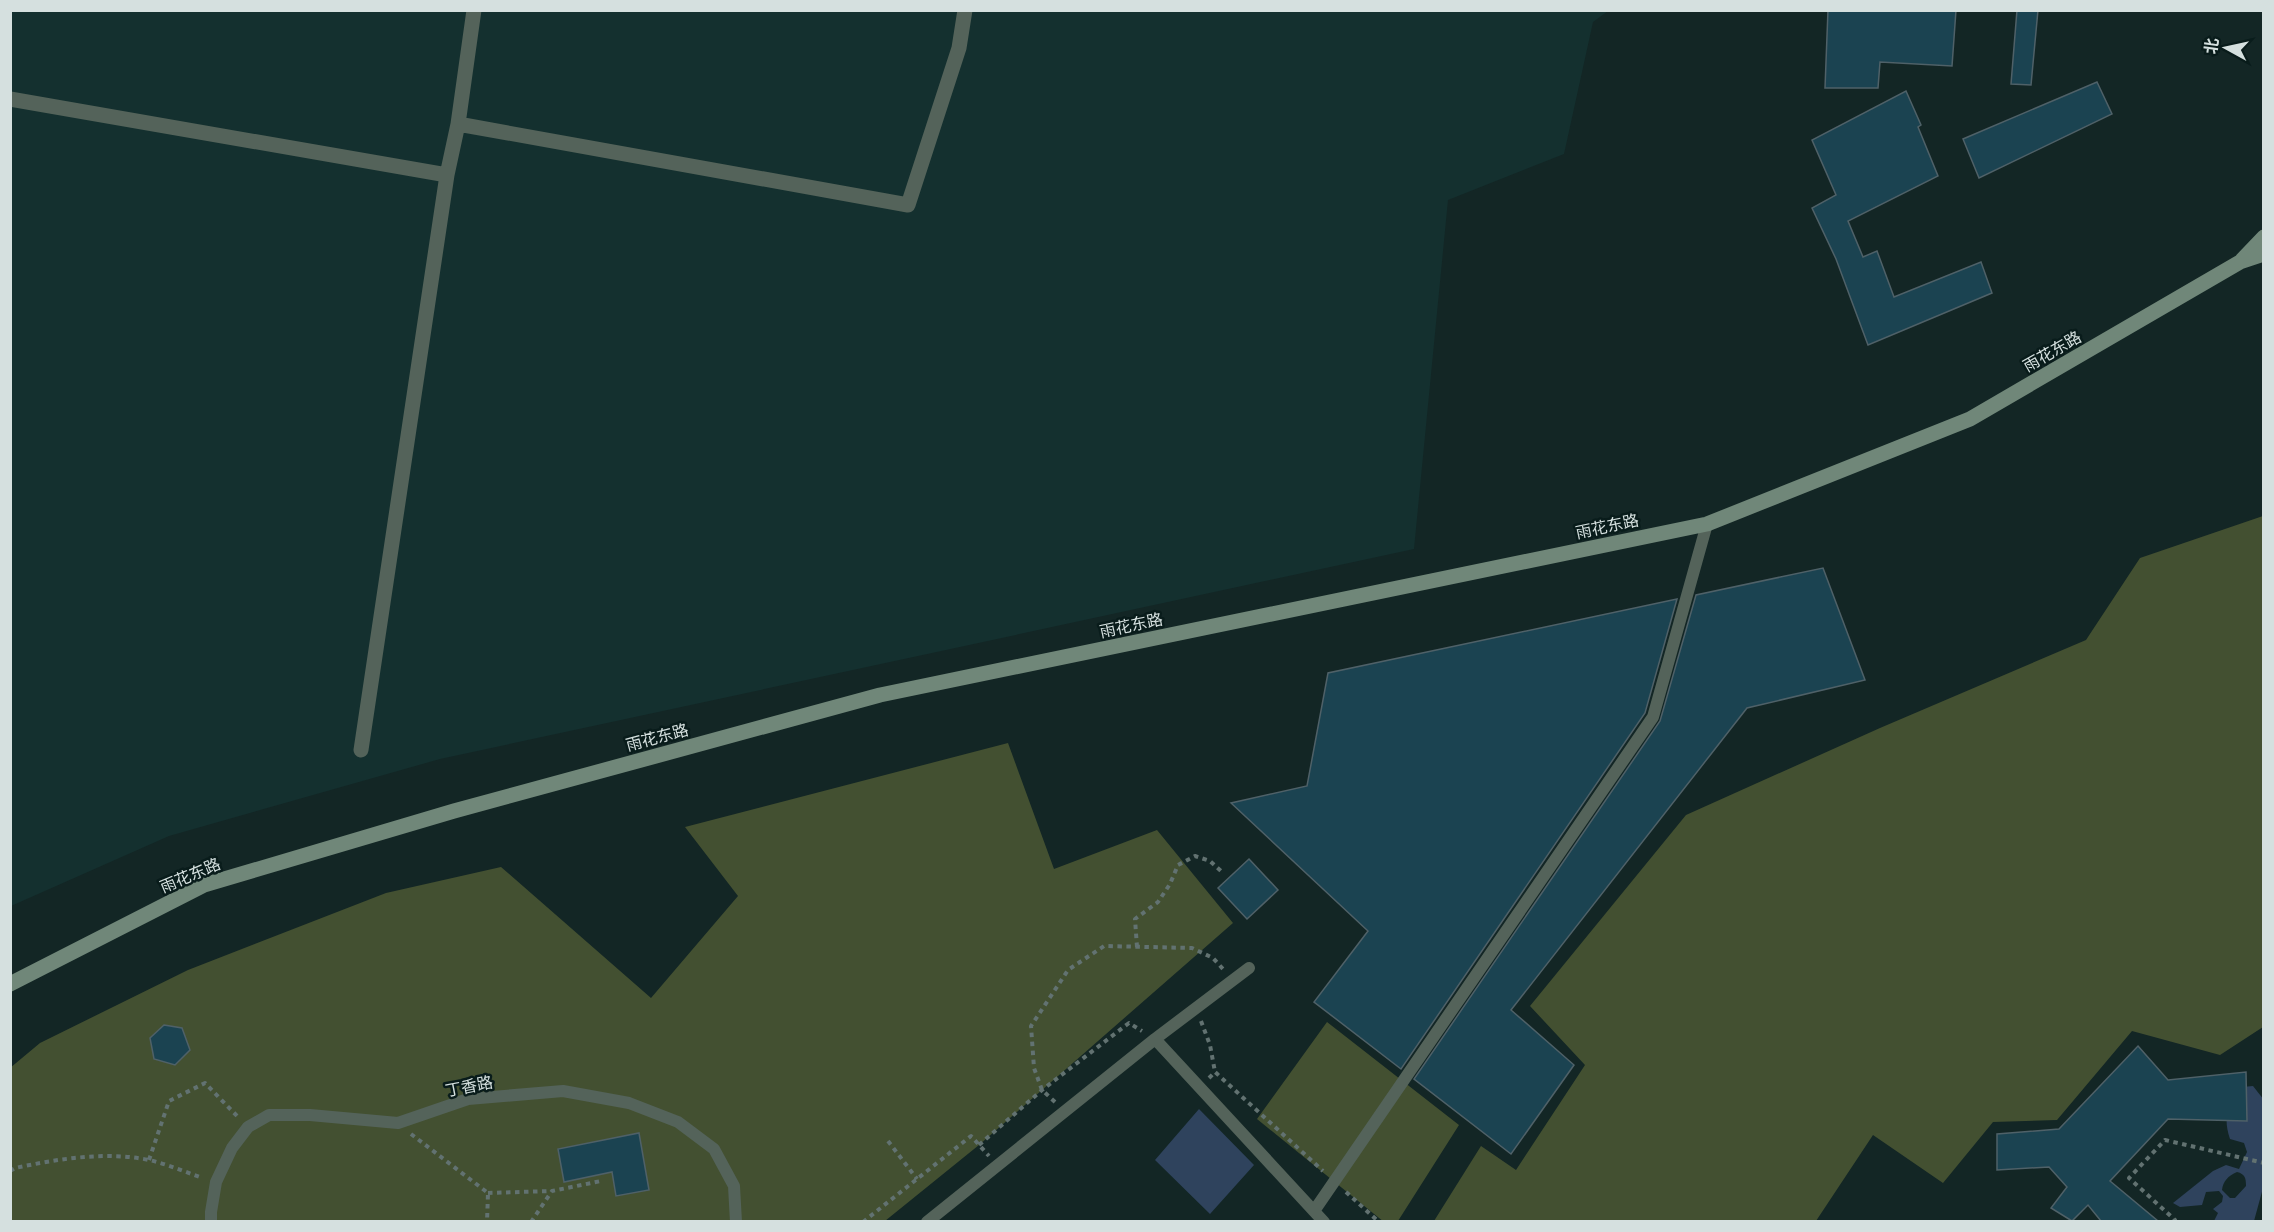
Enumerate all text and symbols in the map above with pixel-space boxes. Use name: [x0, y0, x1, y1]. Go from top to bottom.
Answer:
north arrow: [2196, 18, 2256, 78]
text: 北: [2201, 37, 2222, 55]
street label: 雨花东路: [2020, 327, 2085, 376]
street label: 雨花东路: [1574, 511, 1640, 542]
street label: 雨花东路: [1098, 610, 1164, 641]
street label: 雨花东路: [624, 720, 691, 755]
street label: 雨花东路: [157, 854, 223, 897]
street label: 丁香路: [444, 1073, 494, 1100]

